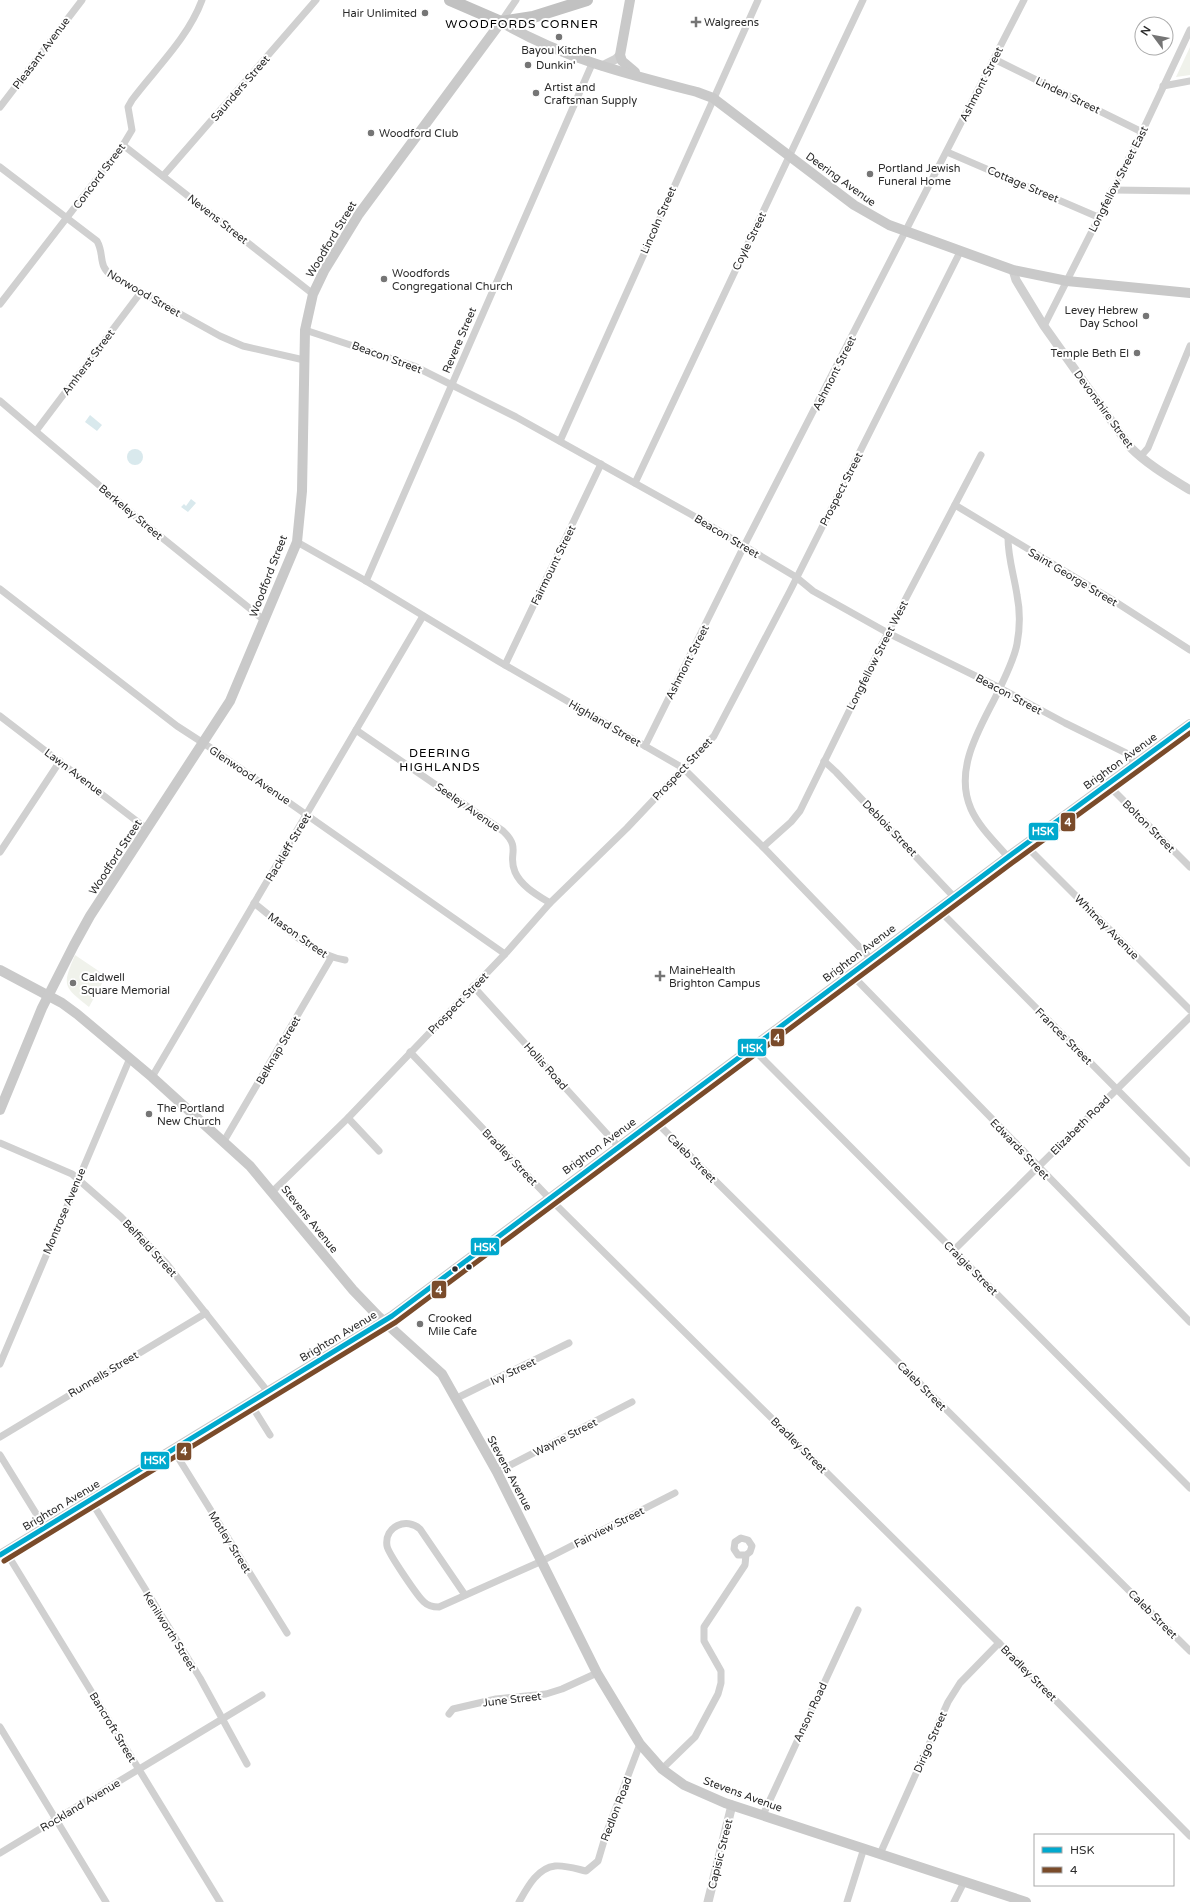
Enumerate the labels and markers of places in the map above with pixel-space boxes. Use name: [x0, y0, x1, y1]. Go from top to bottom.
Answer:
place label: Hair Unlimited: [342, 7, 417, 20]
marker: Hair Unlimited: [420, 8, 430, 18]
place label: Walgreens: [704, 16, 759, 29]
marker: Walgreens: [691, 17, 701, 27]
marker: Bayou Kitchen: [554, 32, 564, 42]
place label: Bayou Kitchen: [521, 44, 597, 57]
place label: Dunkin': [536, 59, 575, 72]
marker: Dunkin': [523, 60, 533, 70]
place label: Artist and Craftsman Supply: [544, 81, 637, 107]
marker: Artist and Craftsman Supply: [531, 88, 541, 98]
place label: Woodford Club: [379, 127, 458, 140]
marker: Woodford Club: [366, 128, 376, 138]
place label: Portland Jewish Funeral Home: [878, 162, 961, 188]
marker: Portland Jewish Funeral Home: [865, 169, 875, 179]
place label: Woodfords Congregational Church: [392, 267, 513, 293]
marker: Woodfords Congregational Church: [379, 274, 389, 284]
place label: Levey Hebrew Day School: [1065, 304, 1138, 330]
marker: Levey Hebrew Day School: [1141, 311, 1151, 321]
place label: Temple Beth El: [1051, 347, 1129, 360]
marker: Temple Beth El: [1132, 348, 1142, 358]
place label: MaineHealth Brighton Campus: [669, 964, 760, 990]
marker: MaineHealth Brighton Campus: [654, 970, 666, 982]
place label: Caldwell Square Memorial: [81, 971, 170, 997]
marker: Caldwell Square Memorial: [68, 978, 78, 988]
place label: The Portland New Church: [157, 1102, 224, 1128]
marker: The Portland New Church: [144, 1109, 154, 1119]
unlabelled marker: [464, 1262, 474, 1272]
unlabelled marker: [450, 1264, 460, 1274]
place label: Crooked Mile Cafe: [428, 1312, 477, 1338]
marker: Crooked Mile Cafe: [415, 1319, 425, 1329]

